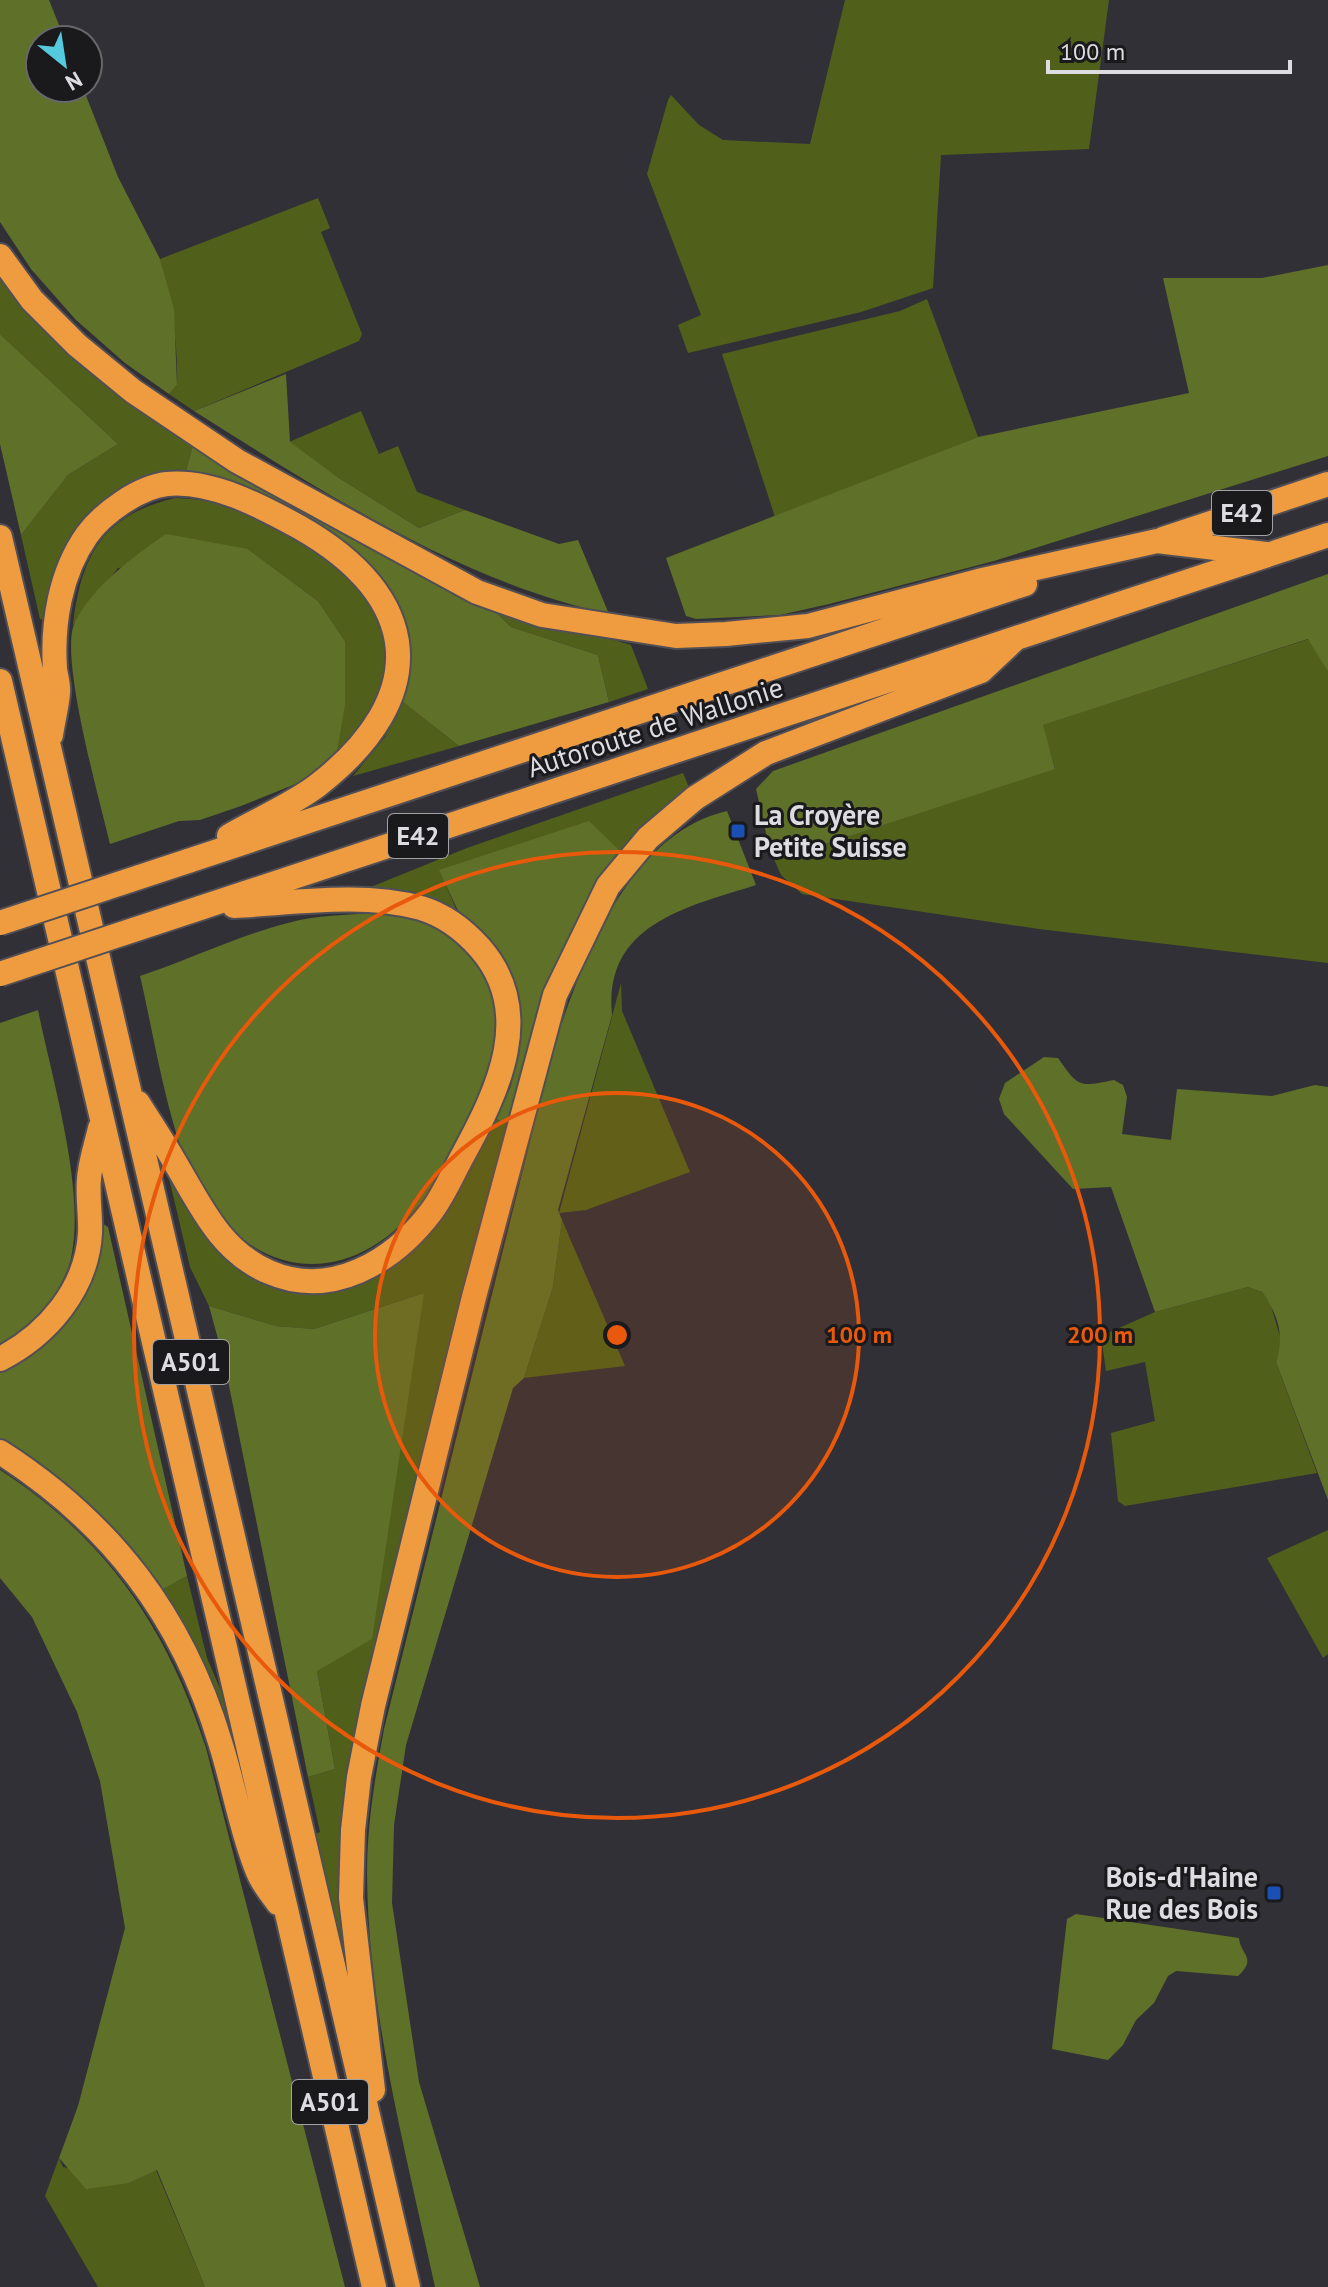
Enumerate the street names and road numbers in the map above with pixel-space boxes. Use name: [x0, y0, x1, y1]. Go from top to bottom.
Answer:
road number: E42: [1212, 491, 1272, 535]
street label: Autoroute de Wallonie: [522, 668, 787, 785]
road number: E42: [388, 814, 448, 858]
road number: A501: [153, 1340, 229, 1384]
road number: A501: [292, 2080, 368, 2124]

